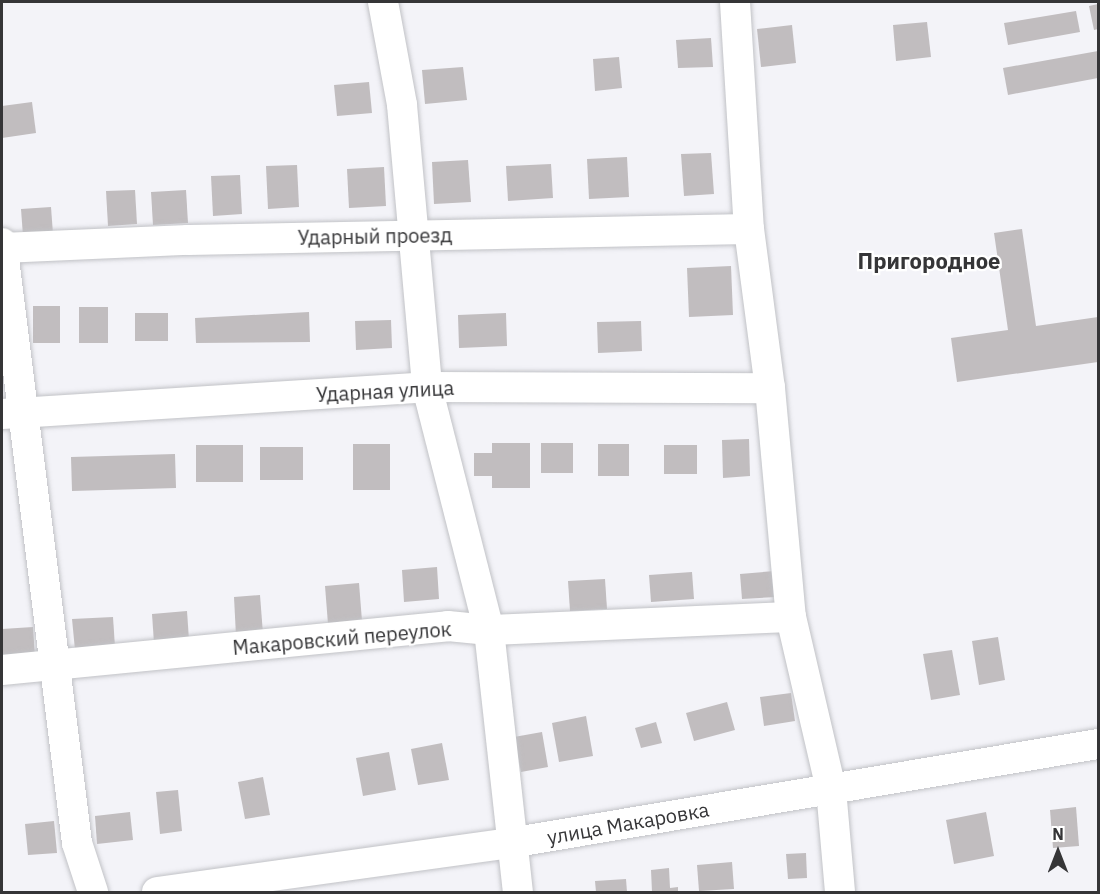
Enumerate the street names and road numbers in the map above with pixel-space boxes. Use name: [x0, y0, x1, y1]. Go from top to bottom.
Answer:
street label: Ударный проезд: [297, 223, 453, 249]
street label: Ударная улица: [315, 375, 455, 407]
street label: Макаровский переулок: [232, 616, 452, 660]
street label: улица Макаровка: [545, 797, 711, 849]

